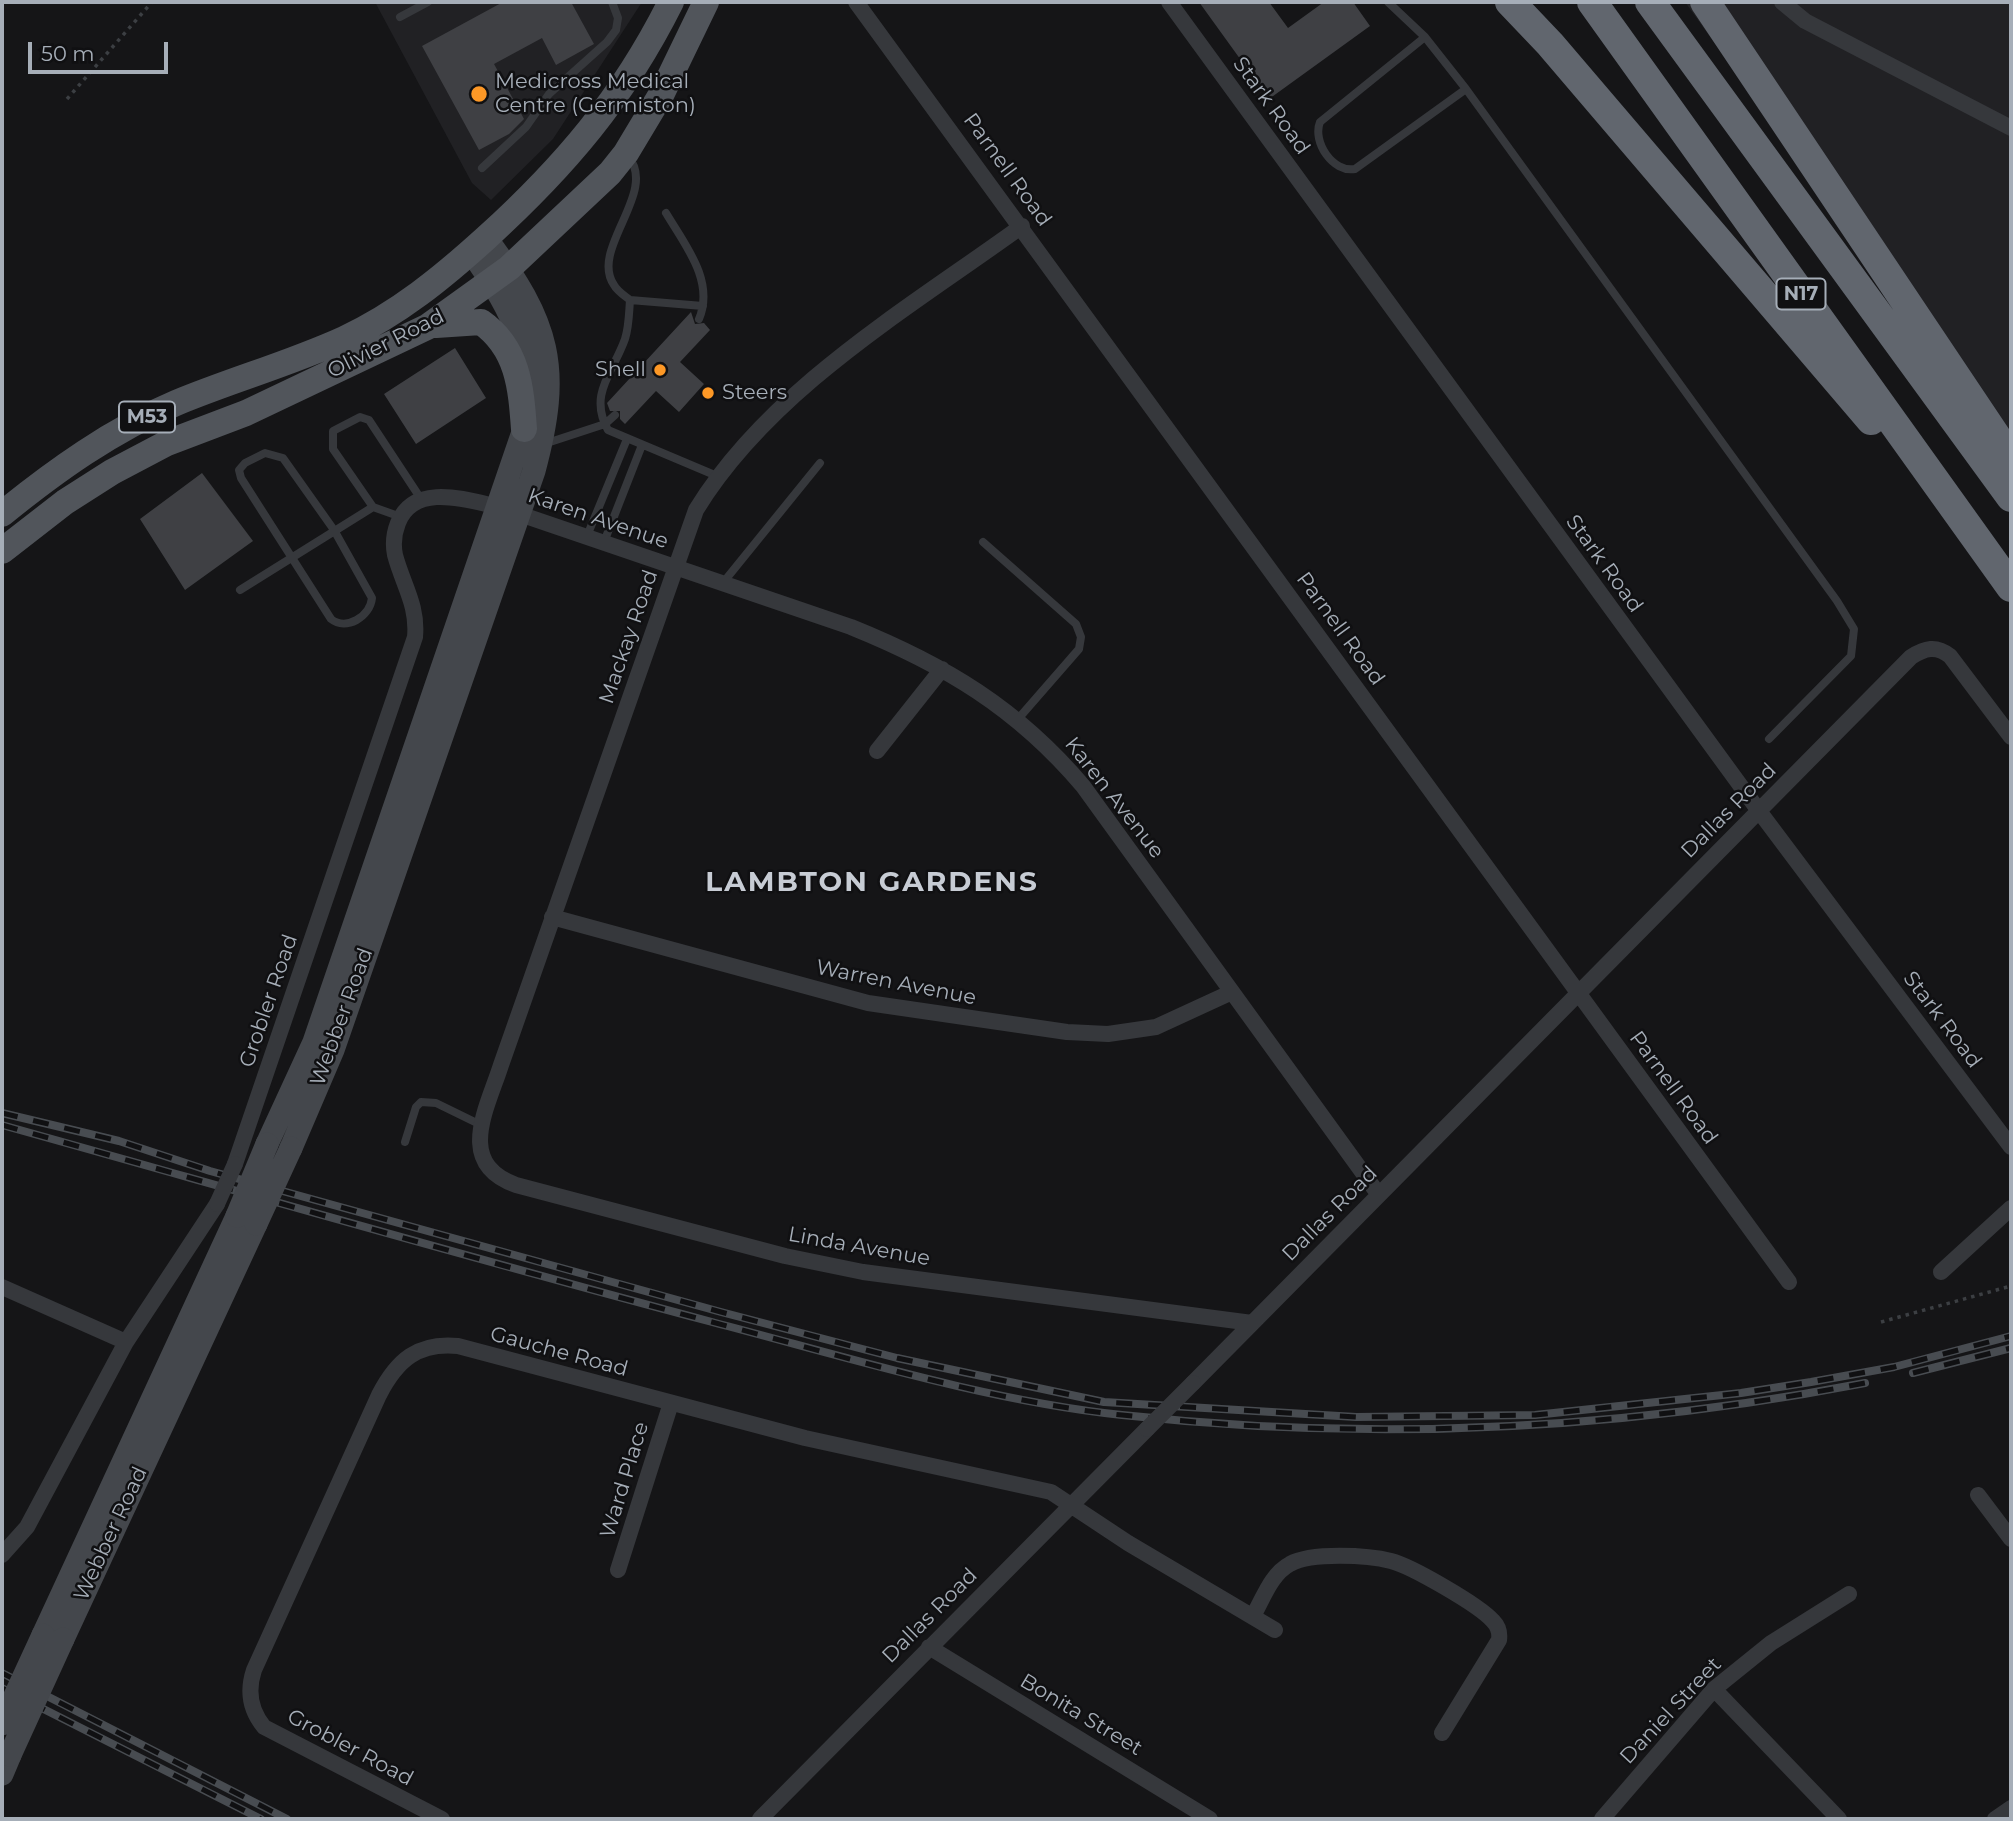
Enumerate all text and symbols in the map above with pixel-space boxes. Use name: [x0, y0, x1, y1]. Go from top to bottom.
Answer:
scale bar: [32, 28, 172, 72]
text: 50 m: [41, 41, 95, 66]
street label: Stark Road: [1227, 52, 1315, 160]
place label: Medicross Medical Centre (Germiston): [495, 69, 696, 119]
marker: Medicross Medical Centre (Germiston): [469, 84, 489, 104]
street label: Parnell Road: [957, 108, 1057, 232]
road number: N17: [1776, 278, 1826, 310]
street label: Olivier Road: [323, 304, 449, 384]
place label: Shell: [595, 357, 646, 383]
marker: Shell: [652, 362, 668, 378]
place label: Steers: [722, 380, 787, 406]
marker: Steers: [700, 385, 716, 401]
road number: M53: [119, 402, 175, 432]
street label: Karen Avenue: [524, 483, 672, 555]
street label: Stark Road: [1560, 510, 1648, 618]
street label: Mackay Road: [594, 567, 664, 707]
street label: Parnell Road: [1290, 567, 1390, 691]
street label: Karen Avenue: [1059, 732, 1169, 864]
street label: Dallas Road: [1676, 758, 1782, 864]
district label: LAMBTON GARDENS: [707, 866, 1037, 900]
street label: Grobler Road: [234, 931, 304, 1071]
street label: Webber Road: [305, 945, 379, 1089]
street label: Warren Avenue: [814, 955, 978, 1011]
street label: Stark Road: [1897, 967, 1987, 1073]
street label: Parnell Road: [1623, 1026, 1723, 1150]
street label: Dallas Road: [1277, 1161, 1383, 1267]
street label: Linda Avenue: [786, 1222, 932, 1272]
street label: Gauche Road: [487, 1321, 631, 1383]
street label: Ward Place: [595, 1419, 655, 1541]
street label: Webber Road: [69, 1463, 153, 1605]
street label: Dallas Road: [877, 1563, 983, 1669]
street label: Daniel Street: [1615, 1652, 1727, 1770]
street label: Bonita Street: [1015, 1669, 1147, 1761]
street label: Grobler Road: [283, 1704, 417, 1792]

